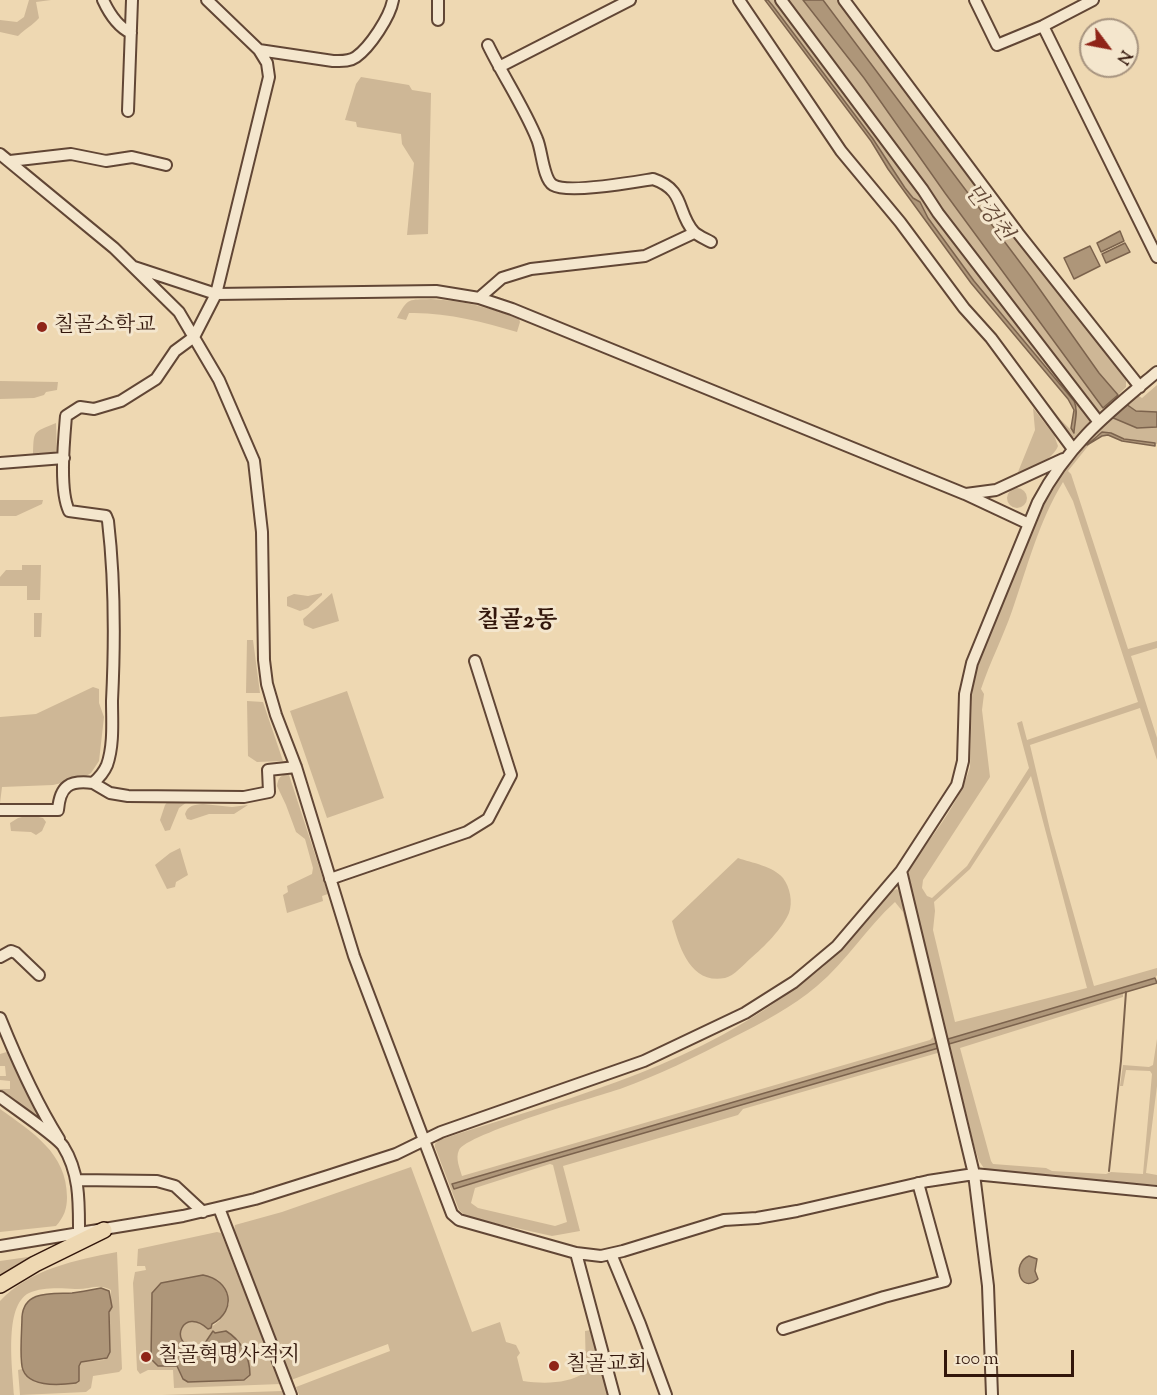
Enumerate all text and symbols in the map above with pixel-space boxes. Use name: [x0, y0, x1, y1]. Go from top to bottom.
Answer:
north arrow: [1079, 18, 1139, 78]
text: N: [1110, 45, 1136, 68]
water label: 만겅천: [957, 181, 1017, 247]
place label: 칠골소학교: [54, 314, 155, 340]
marker: 칠골소학교: [35, 320, 49, 334]
district label: 칠골2동: [477, 609, 557, 637]
scale bar: [947, 1338, 1078, 1376]
place label: 칠골혁명사적지: [158, 1344, 300, 1370]
text: 100 m: [955, 1347, 999, 1373]
marker: 칠골혁명사적지: [139, 1350, 153, 1364]
place label: 칠골교회: [566, 1353, 647, 1379]
marker: 칠골교회: [547, 1359, 561, 1373]

